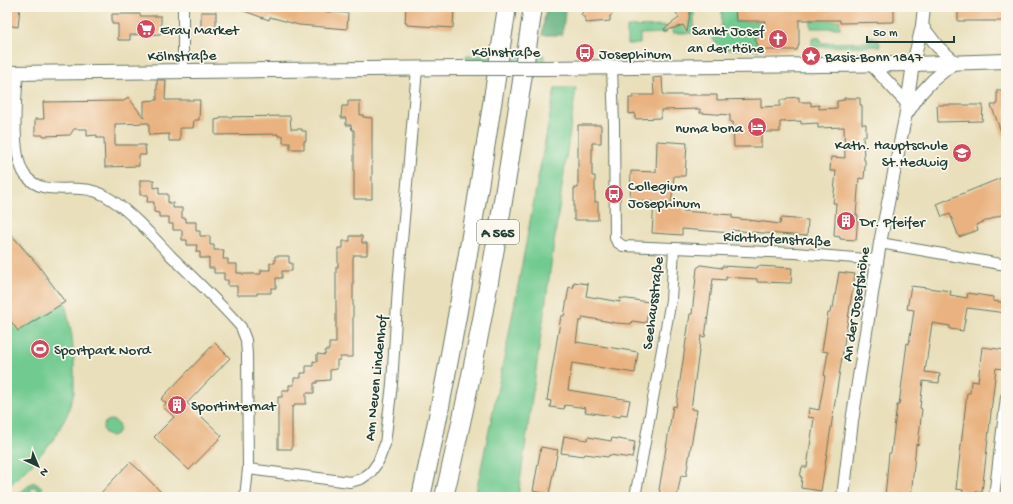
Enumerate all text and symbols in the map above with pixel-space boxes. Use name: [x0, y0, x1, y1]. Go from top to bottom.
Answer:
supermarket icon: Eray Market: [135, 18, 157, 40]
scale bar: [867, 18, 954, 44]
place label: Eray Market: [160, 22, 240, 40]
place label: Sankt Josef an der Höhe: [687, 23, 765, 58]
text: 50 m: [873, 27, 898, 41]
church icon: Sankt Josef an der Höhe: [767, 28, 789, 50]
bus stop icon: Josephinum: [574, 42, 596, 64]
street label: Kölnstraße: [472, 44, 541, 62]
place icon: Basis-Bonn 1847: [800, 45, 822, 67]
place label: Josephinum: [599, 46, 672, 64]
street label: Kölnstraße: [148, 47, 217, 67]
place label: Basis-Bonn 1847: [824, 49, 924, 67]
hotel icon: numa bona: [746, 116, 768, 138]
place label: numa bona: [675, 120, 744, 138]
place label: Kath. Hauptschule St.Hedwig: [835, 137, 948, 172]
school or university icon: Kath. Hauptschule St.Hedwig: [951, 142, 973, 164]
place label: Collegium Josephinum: [628, 178, 701, 213]
bus stop icon: Collegium Josephinum: [603, 183, 625, 205]
building icon: Dr. Pfeifer: [835, 210, 857, 232]
place label: Dr. Pfeifer: [859, 214, 927, 232]
road number: A 565: [477, 220, 519, 244]
street label: Richthofenstraße: [723, 228, 831, 252]
street label: An der Josefshöhe: [839, 246, 875, 363]
street label: Seehausstraße: [639, 255, 669, 351]
street label: Am Neuen Lindenhof: [361, 313, 393, 442]
sports icon: Sportpark Nord: [29, 338, 51, 360]
place label: Sportpark Nord: [54, 342, 152, 360]
building icon: Sportinternat: [166, 394, 188, 416]
place label: Sportinternat: [191, 398, 278, 416]
north arrow: [18, 446, 58, 486]
text: N: [37, 465, 50, 479]

